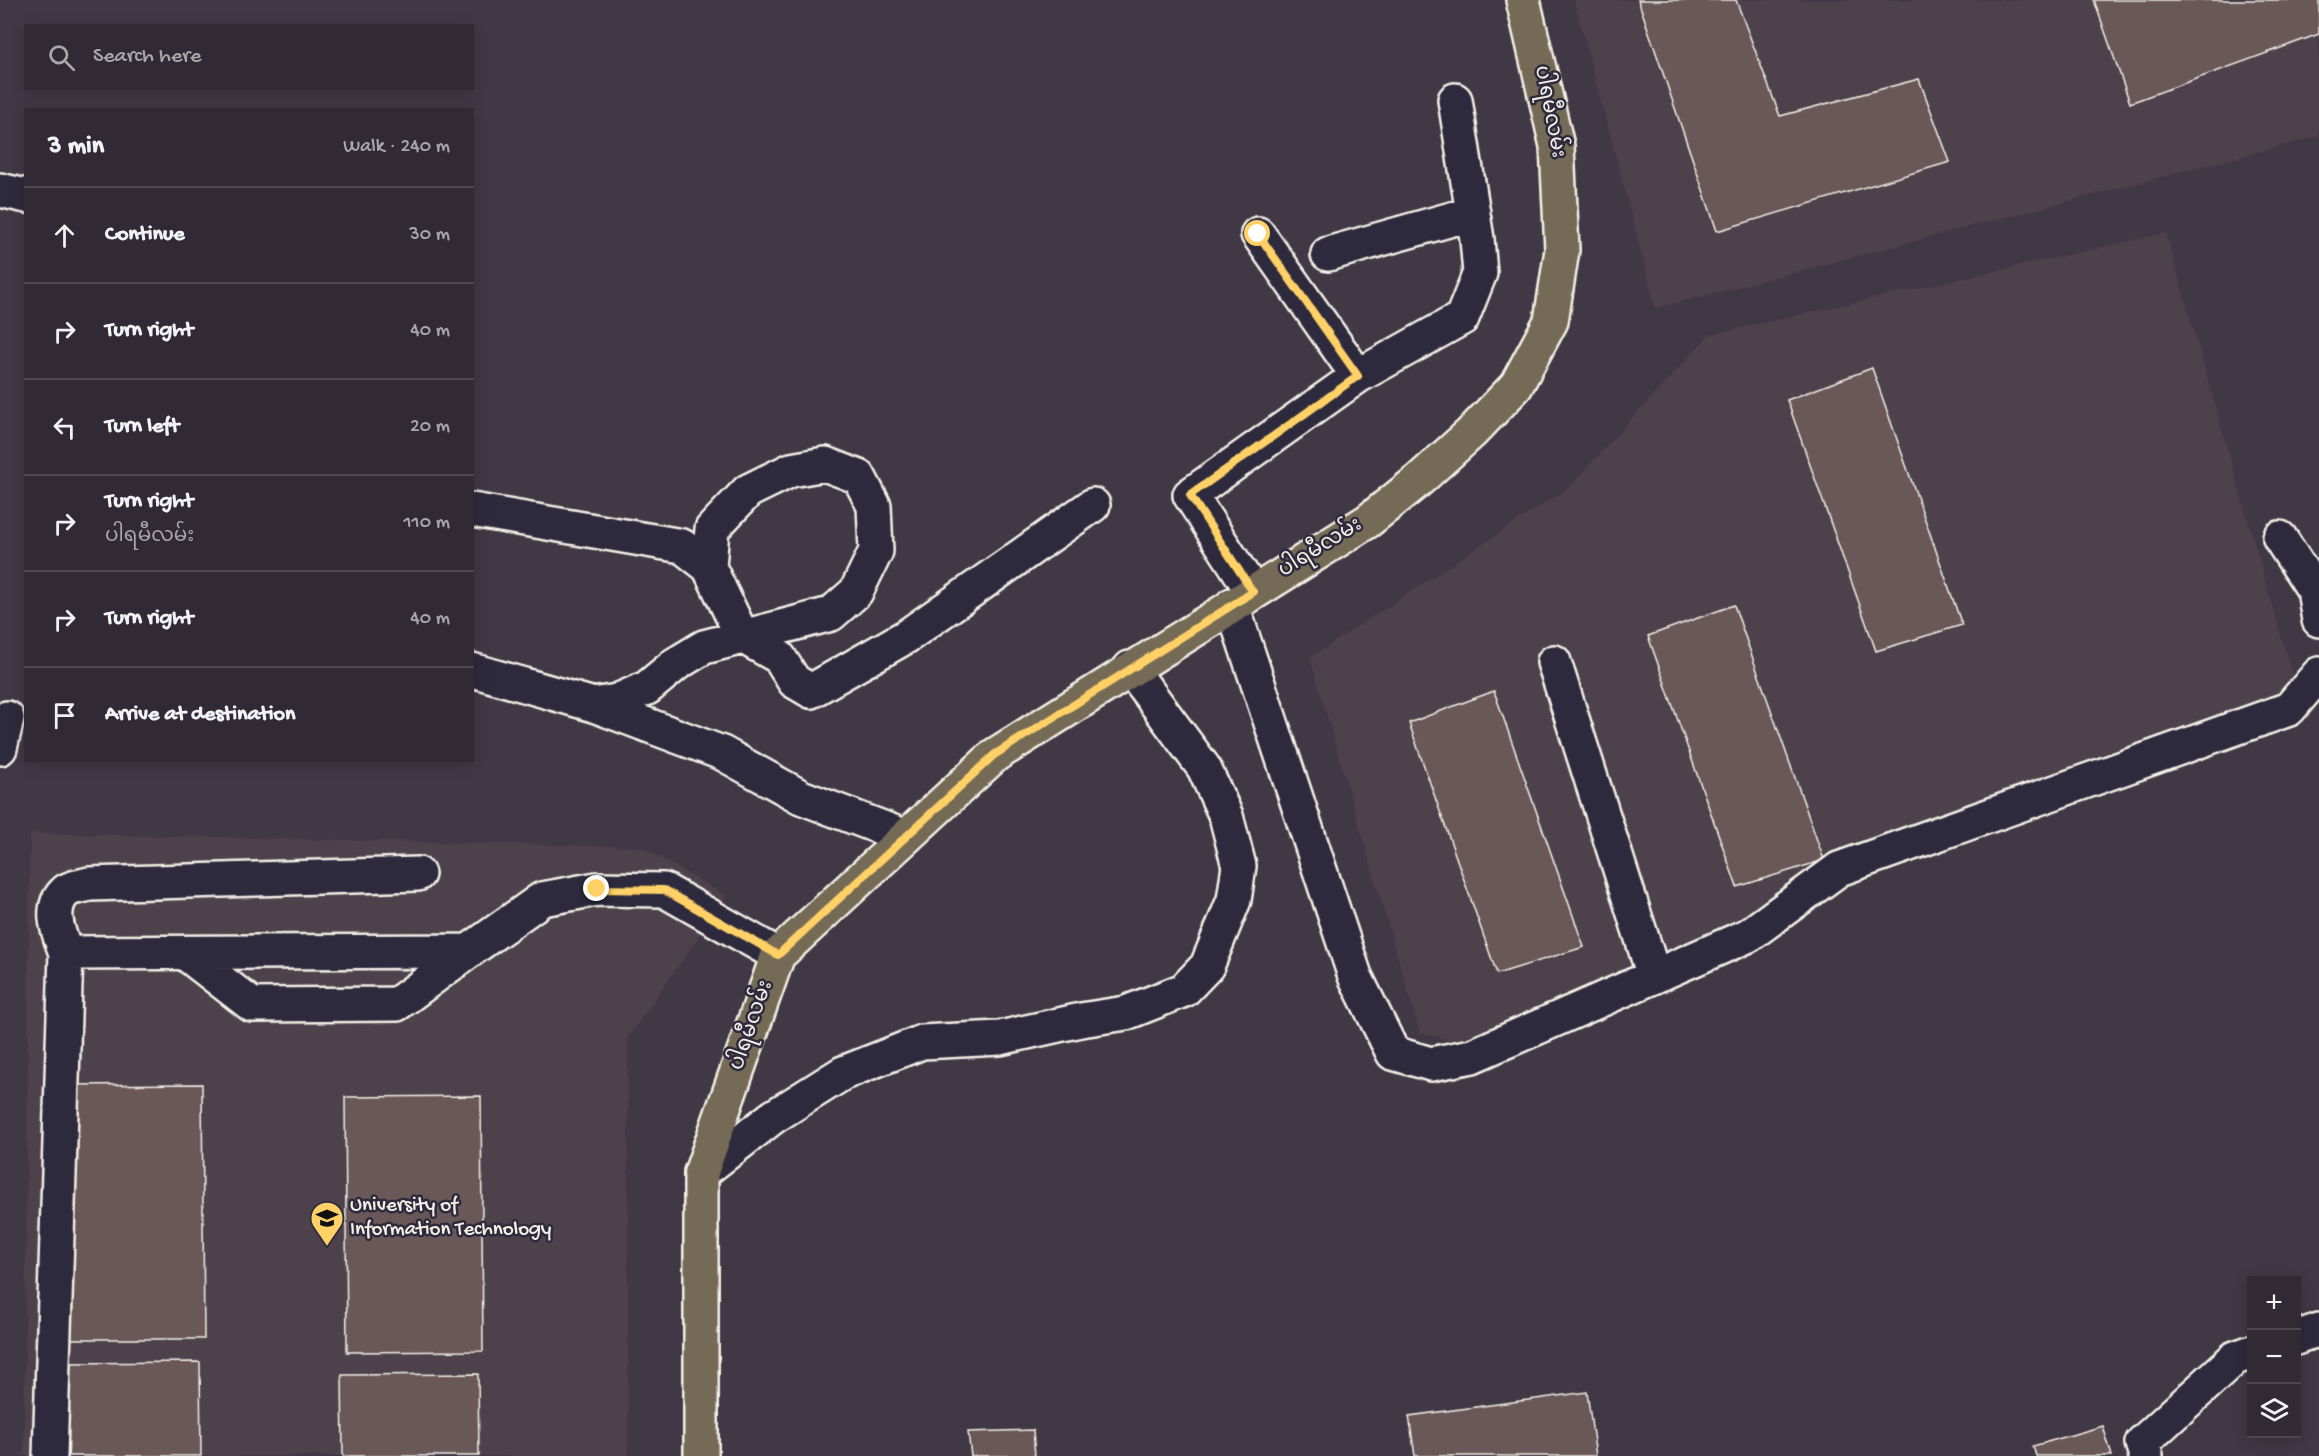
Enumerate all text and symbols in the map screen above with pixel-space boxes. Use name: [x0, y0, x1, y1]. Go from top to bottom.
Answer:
search box: [24, 24, 474, 90]
icon: search: [45, 41, 78, 74]
text: Search here: [93, 44, 201, 70]
street label: ပါရမီလမ်း: [1526, 62, 1576, 161]
text: 3 min: [48, 132, 104, 163]
text: Walk · 240 m: [343, 136, 450, 159]
icon: ahead: [48, 219, 81, 252]
route start: [1244, 220, 1270, 246]
text: Continue: [105, 222, 185, 248]
text: 30 m: [409, 224, 450, 247]
icon: right: [48, 315, 81, 348]
text: Turn right: [105, 318, 193, 344]
text: 40 m: [410, 320, 450, 343]
icon: left: [48, 411, 81, 444]
text: Turn left: [105, 414, 179, 440]
text: 20 m: [410, 416, 450, 439]
text: Turn right: [105, 489, 193, 515]
icon: right: [48, 507, 81, 540]
street label: ပါရမီလမ်း: [1271, 508, 1368, 585]
text: 110 m: [404, 512, 450, 535]
text: ပါရမီလမ်း: [105, 526, 194, 549]
icon: right: [48, 603, 81, 636]
text: Turn right: [105, 606, 193, 632]
text: 40 m: [410, 608, 450, 631]
icon: arrive: [48, 699, 81, 732]
text: Arrive at destination: [105, 702, 295, 728]
route end: [583, 875, 609, 901]
street label: ပါရမီလမ်း: [719, 975, 781, 1075]
place label: University of Information Technology: [350, 1194, 551, 1243]
school or university icon: University of Information Technology: [309, 1200, 345, 1247]
map controls: [2247, 1276, 2301, 1438]
button: +: [2247, 1276, 2301, 1330]
button: −: [2247, 1330, 2301, 1384]
button: layers: [2247, 1384, 2301, 1438]

